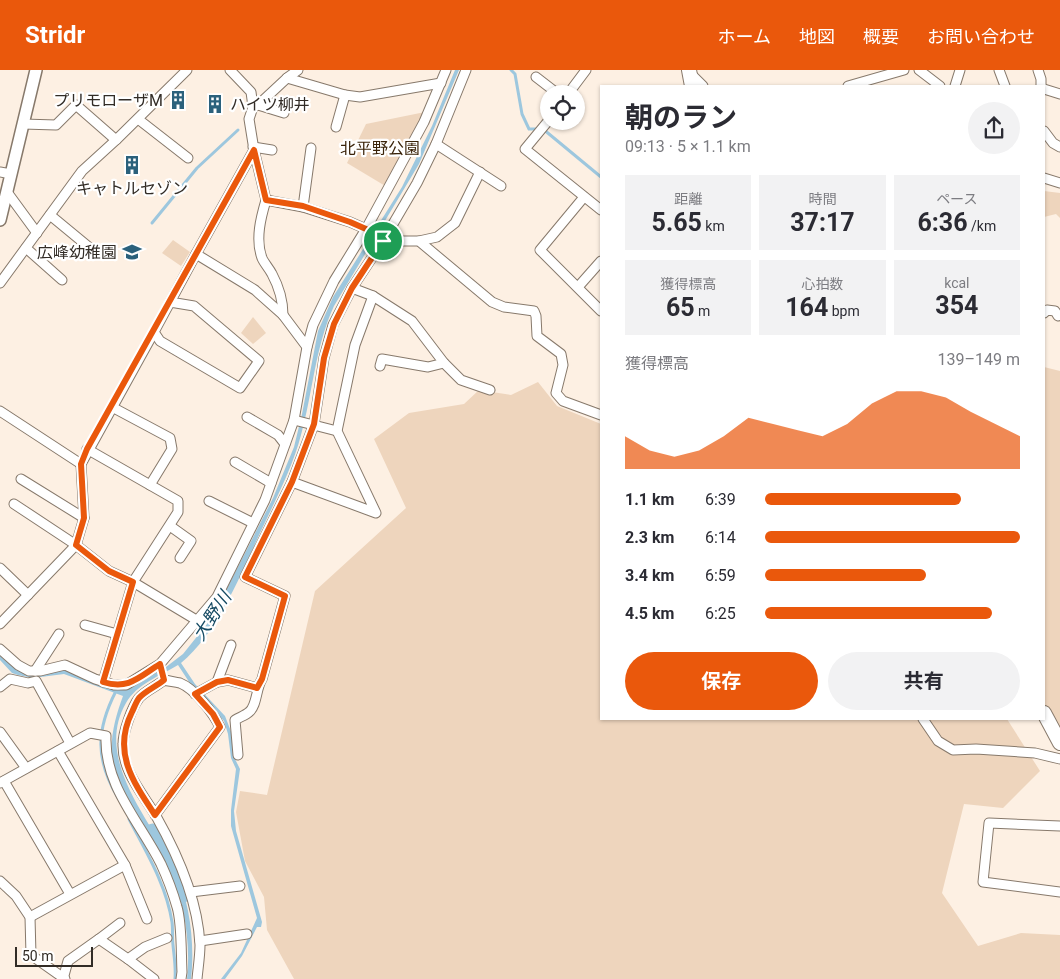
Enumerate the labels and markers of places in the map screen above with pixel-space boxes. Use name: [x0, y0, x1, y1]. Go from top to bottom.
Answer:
building icon: プリモローザM: [167, 89, 189, 111]
place label: プリモローザM: [53, 91, 163, 110]
building icon: ハイツ柳井: [204, 93, 226, 115]
place label: ハイツ柳井: [230, 95, 310, 114]
building icon: キャトルセゾン: [121, 154, 143, 176]
place label: キャトルセゾン: [76, 179, 188, 198]
pin: [362, 220, 404, 262]
school or university icon: 広峰幼稚園: [121, 241, 143, 263]
place label: 広峰幼稚園: [37, 243, 117, 262]

